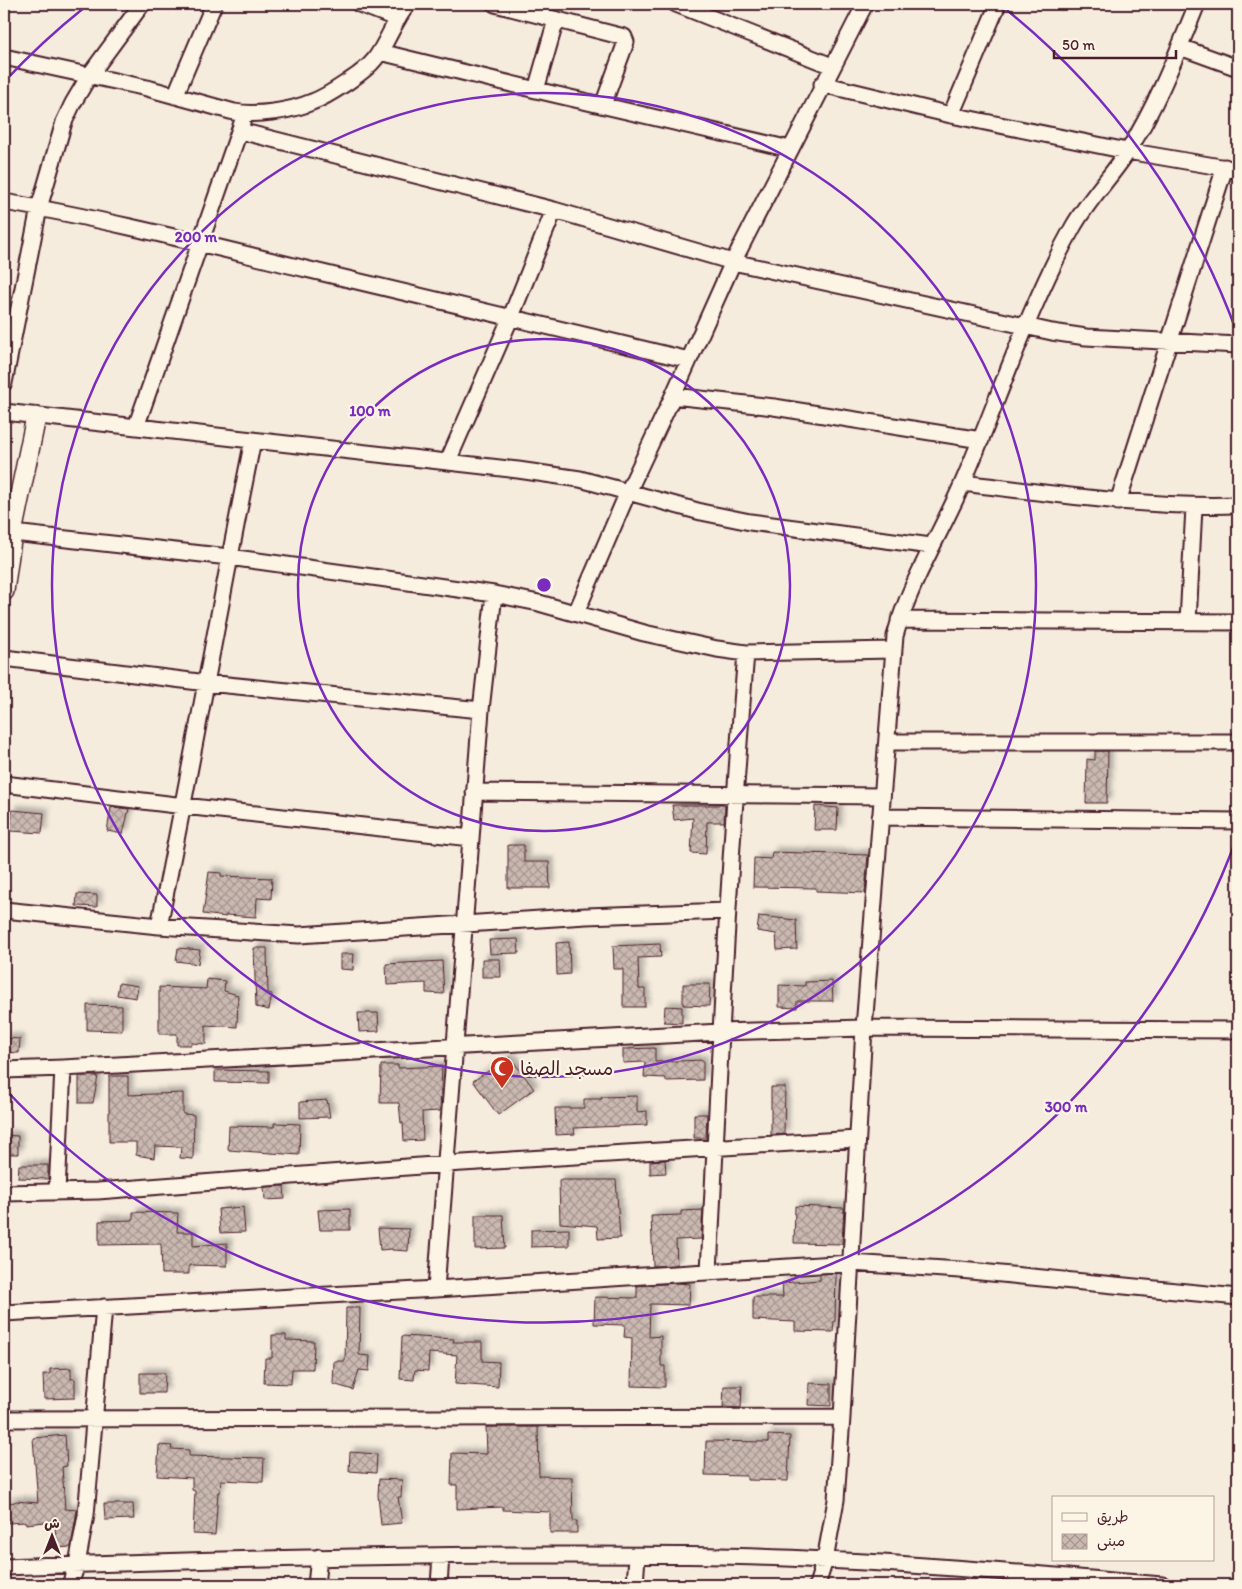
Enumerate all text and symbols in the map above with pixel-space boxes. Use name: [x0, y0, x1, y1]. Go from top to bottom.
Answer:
scale bar: [1054, 28, 1177, 60]
text: 50 m: [1062, 36, 1095, 54]
text: 200 m: [175, 228, 218, 246]
text: 100 m: [349, 402, 391, 420]
centre of rings: [535, 576, 553, 594]
mosque icon: مسجد الصفا: [489, 1055, 515, 1089]
place label: مسجد الصفا: [520, 1057, 613, 1080]
text: 300 m: [1045, 1098, 1088, 1116]
legend: [1052, 1496, 1214, 1562]
text: طريق: [1097, 1508, 1129, 1526]
north arrow: [28, 1512, 78, 1562]
text: ش: [44, 1515, 60, 1532]
text: مبنى: [1097, 1532, 1125, 1551]

